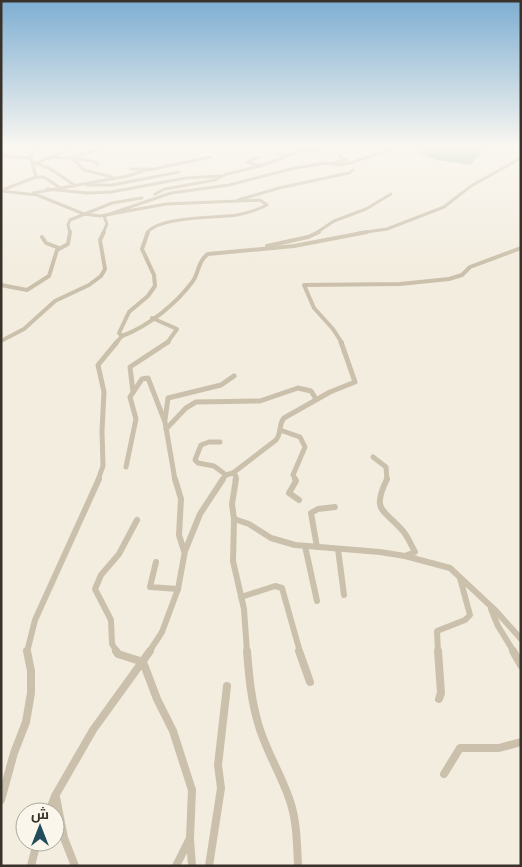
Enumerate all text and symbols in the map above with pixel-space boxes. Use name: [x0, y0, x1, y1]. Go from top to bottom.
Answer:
north arrow: [15, 802, 65, 852]
text: ش: [31, 805, 49, 823]

